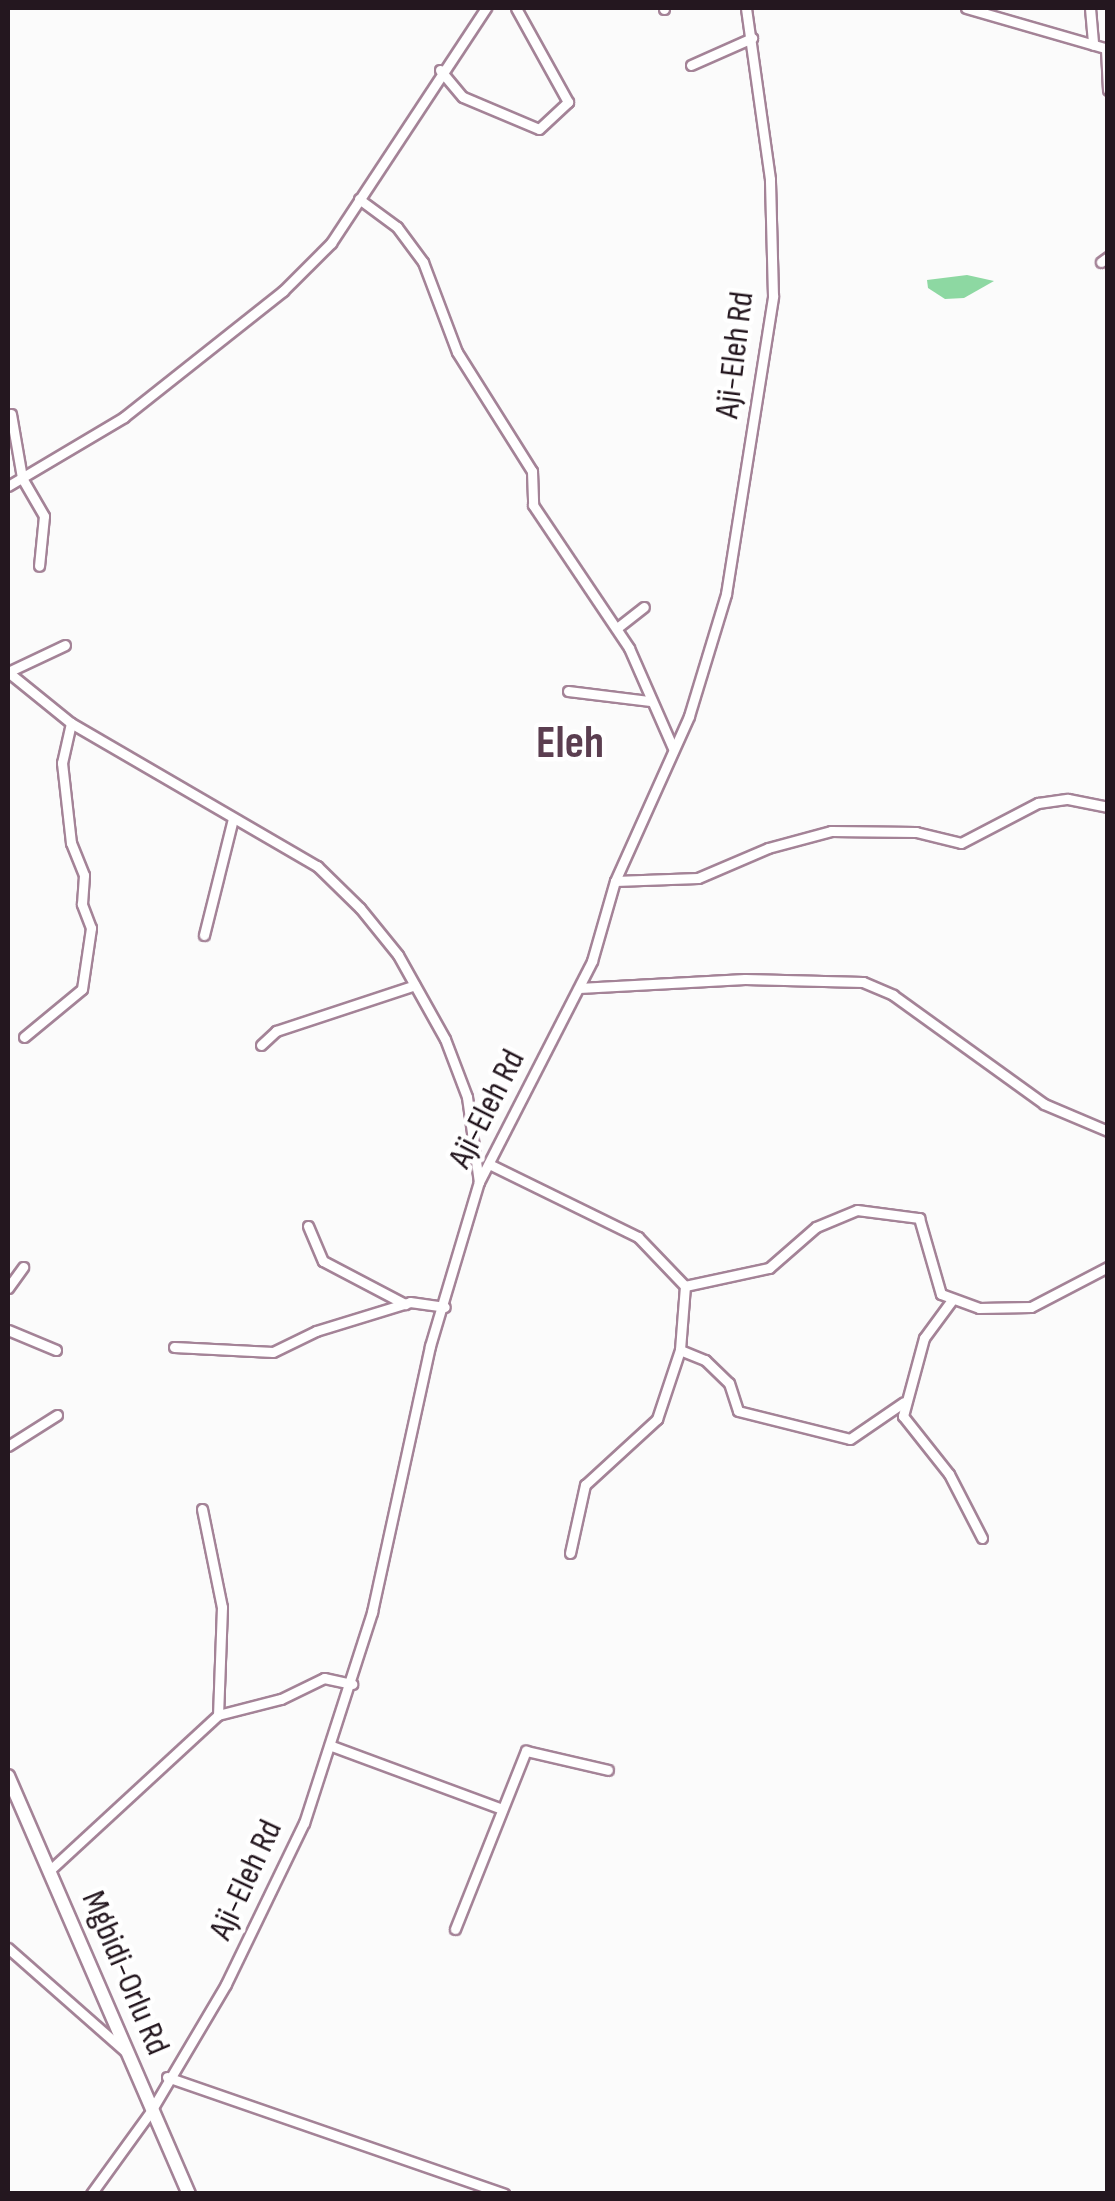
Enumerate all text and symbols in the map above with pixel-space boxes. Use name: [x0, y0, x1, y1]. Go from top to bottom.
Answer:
street label: Aji-Eleh Rd: [706, 289, 764, 421]
district label: Eleh: [536, 717, 604, 771]
street label: Aji-Eleh Rd: [439, 1043, 535, 1175]
street label: Aji-Eleh Rd: [200, 1813, 292, 1947]
street label: Mgbidi-Orlu Rd: [72, 1885, 178, 2061]

